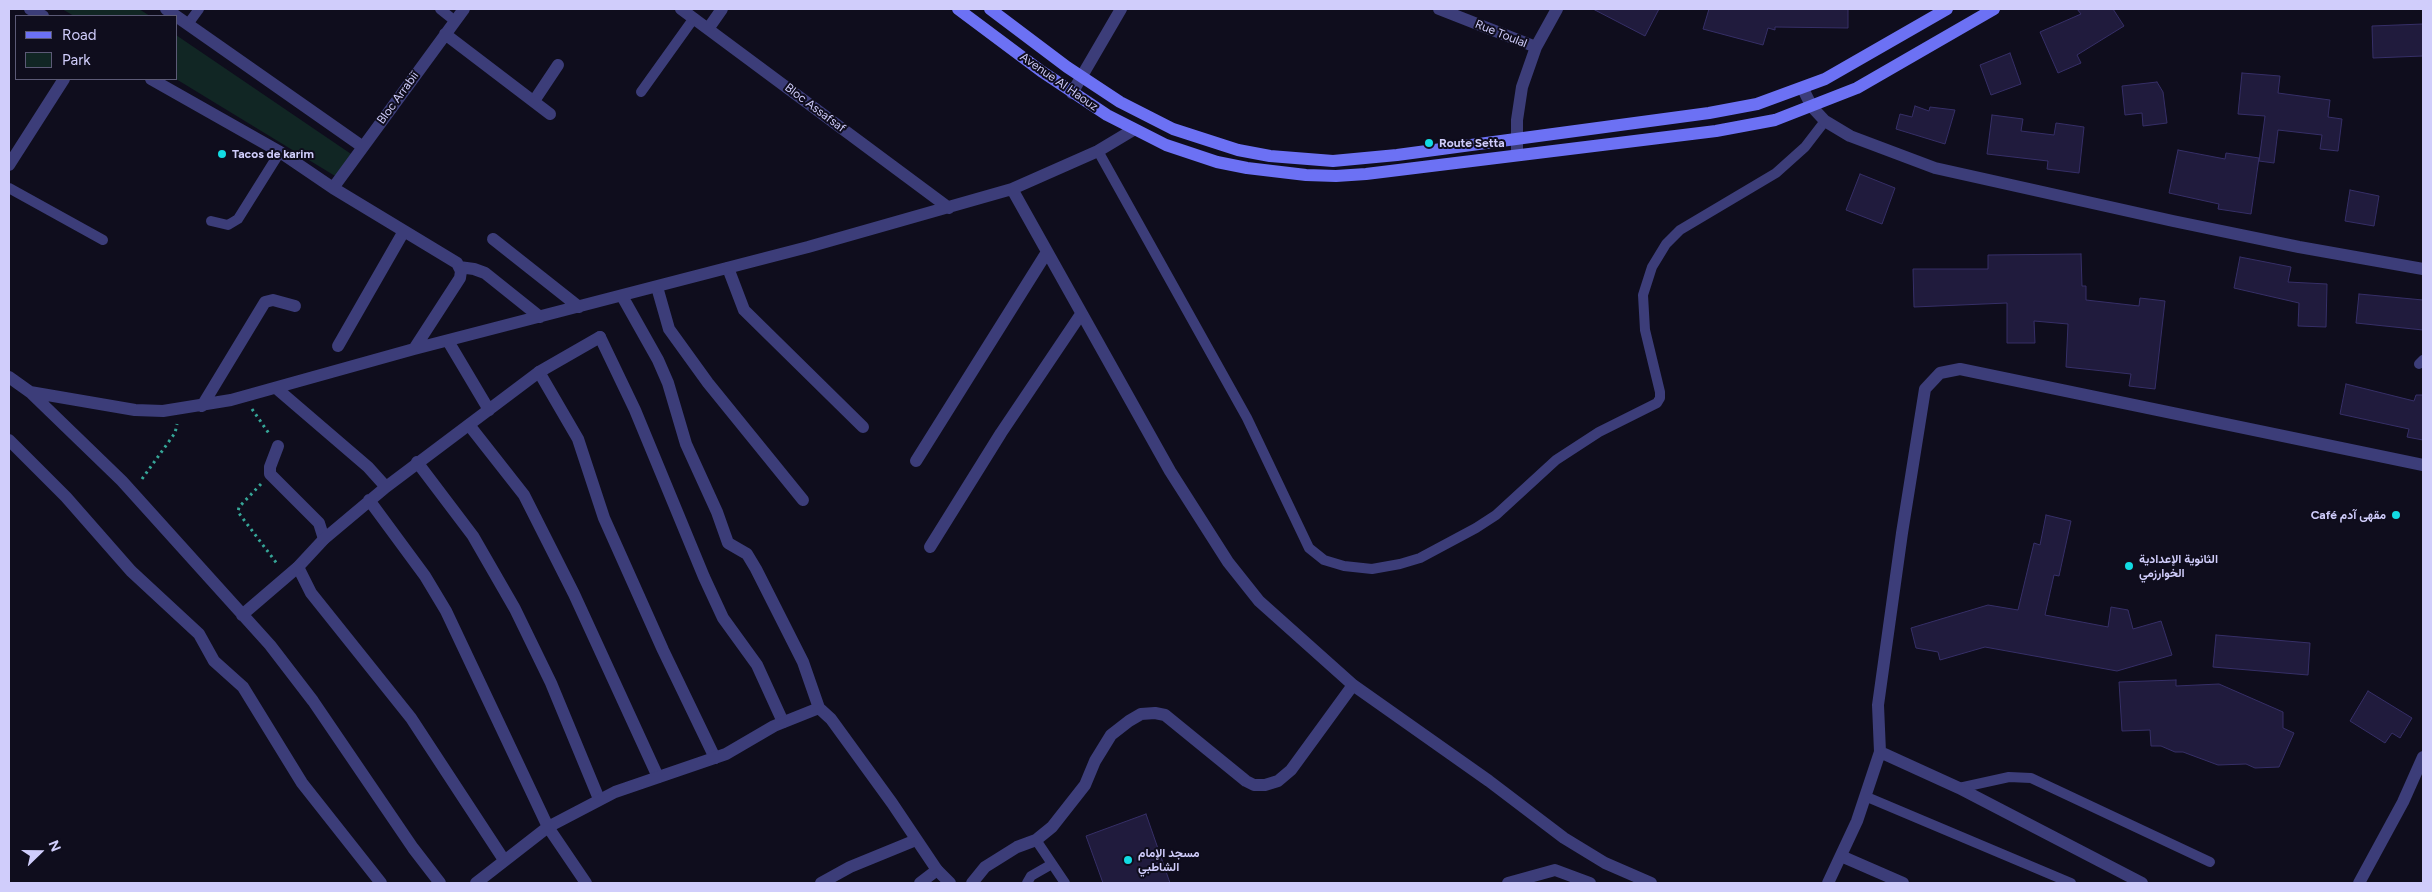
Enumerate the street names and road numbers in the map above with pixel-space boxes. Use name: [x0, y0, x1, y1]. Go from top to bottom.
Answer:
street label: Rue Toulal: [1473, 17, 1529, 51]
street label: Avenue Al Haouz: [1017, 50, 1101, 114]
street label: Bloc Arrabiï: [374, 69, 422, 127]
street label: Bloc Assafsaf: [782, 80, 848, 136]

